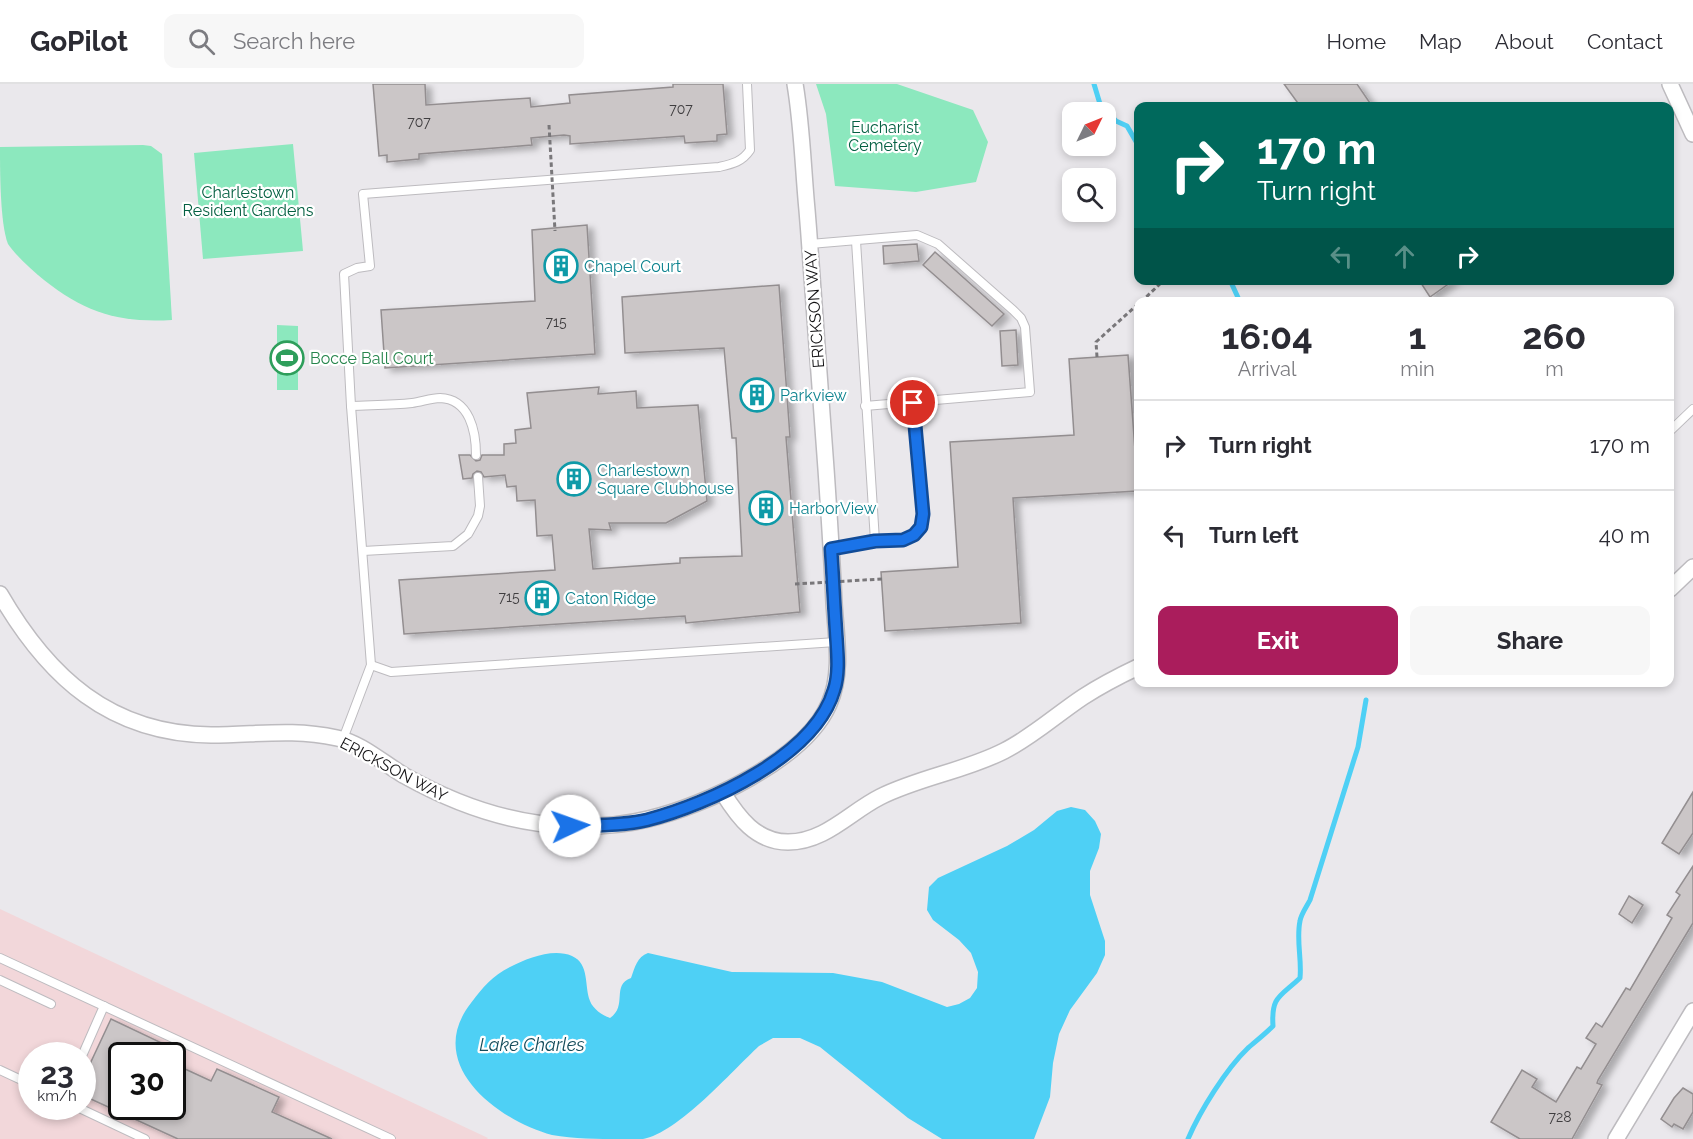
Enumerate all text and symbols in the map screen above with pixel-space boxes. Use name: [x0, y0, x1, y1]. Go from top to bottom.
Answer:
search box: [164, 14, 584, 68]
text: GoPilot: [30, 25, 128, 58]
icon: search: [185, 25, 218, 58]
text: Search here: [233, 28, 355, 54]
text: Home: [1327, 29, 1386, 54]
text: Map: [1419, 29, 1462, 54]
text: About: [1495, 29, 1554, 54]
text: Contact: [1587, 29, 1663, 54]
house number: 707: [669, 101, 693, 117]
north arrow: [1062, 102, 1116, 156]
map controls: [1062, 102, 1116, 222]
house number: 707: [407, 114, 431, 130]
park label: Eucharist Cemetery: [848, 118, 922, 155]
text: 170 m: [1257, 125, 1376, 174]
icon: right: [1158, 126, 1236, 204]
button: search: [1062, 168, 1116, 222]
text: Turn right: [1257, 175, 1376, 206]
park label: Charlestown Resident Gardens: [183, 183, 314, 220]
icon: left: [1325, 240, 1358, 273]
icon: ahead: [1388, 240, 1421, 273]
icon: right: [1451, 240, 1484, 273]
building icon: Chapel Court: [543, 248, 579, 284]
street label: ERICKSON WAY: [801, 248, 828, 369]
place label: Chapel Court: [584, 257, 682, 276]
house number: 715: [545, 314, 567, 330]
text: 16:04: [1222, 315, 1313, 357]
text: 1: [1409, 315, 1426, 357]
text: 260: [1522, 315, 1586, 357]
sports icon: Bocce Ball Court: [269, 340, 305, 376]
place label: Bocce Ball Court: [310, 349, 434, 368]
text: Arrival: [1238, 357, 1296, 381]
text: min: [1400, 357, 1435, 381]
text: m: [1545, 357, 1564, 381]
building icon: Parkview: [739, 377, 775, 413]
pin: [887, 377, 938, 428]
place label: Parkview: [780, 386, 847, 405]
icon: arrive: [896, 386, 929, 419]
icon: right: [1158, 429, 1191, 462]
text: Turn right: [1209, 432, 1312, 458]
text: 170 m: [1590, 432, 1650, 458]
building icon: Charlestown Square Clubhouse: [556, 461, 592, 497]
place label: Charlestown Square Clubhouse: [597, 461, 734, 498]
building icon: HarborView: [748, 490, 784, 526]
place label: HarborView: [789, 499, 877, 518]
icon: left: [1158, 519, 1191, 552]
text: Turn left: [1209, 522, 1299, 548]
text: 40 m: [1599, 522, 1650, 548]
building icon: Caton Ridge: [524, 580, 560, 616]
house number: 715: [498, 589, 520, 605]
place label: Caton Ridge: [565, 589, 656, 608]
button: Exit: [1158, 606, 1398, 675]
button: Share: [1410, 606, 1650, 675]
street label: ERICKSON WAY: [337, 733, 451, 806]
position arrow: [538, 794, 602, 858]
water label: Lake Charles: [479, 1034, 585, 1055]
speed limit sign: 30: [108, 1042, 186, 1120]
text: 23: [40, 1056, 74, 1091]
text: km/h: [37, 1087, 77, 1105]
house number: 728: [1548, 1109, 1572, 1125]

